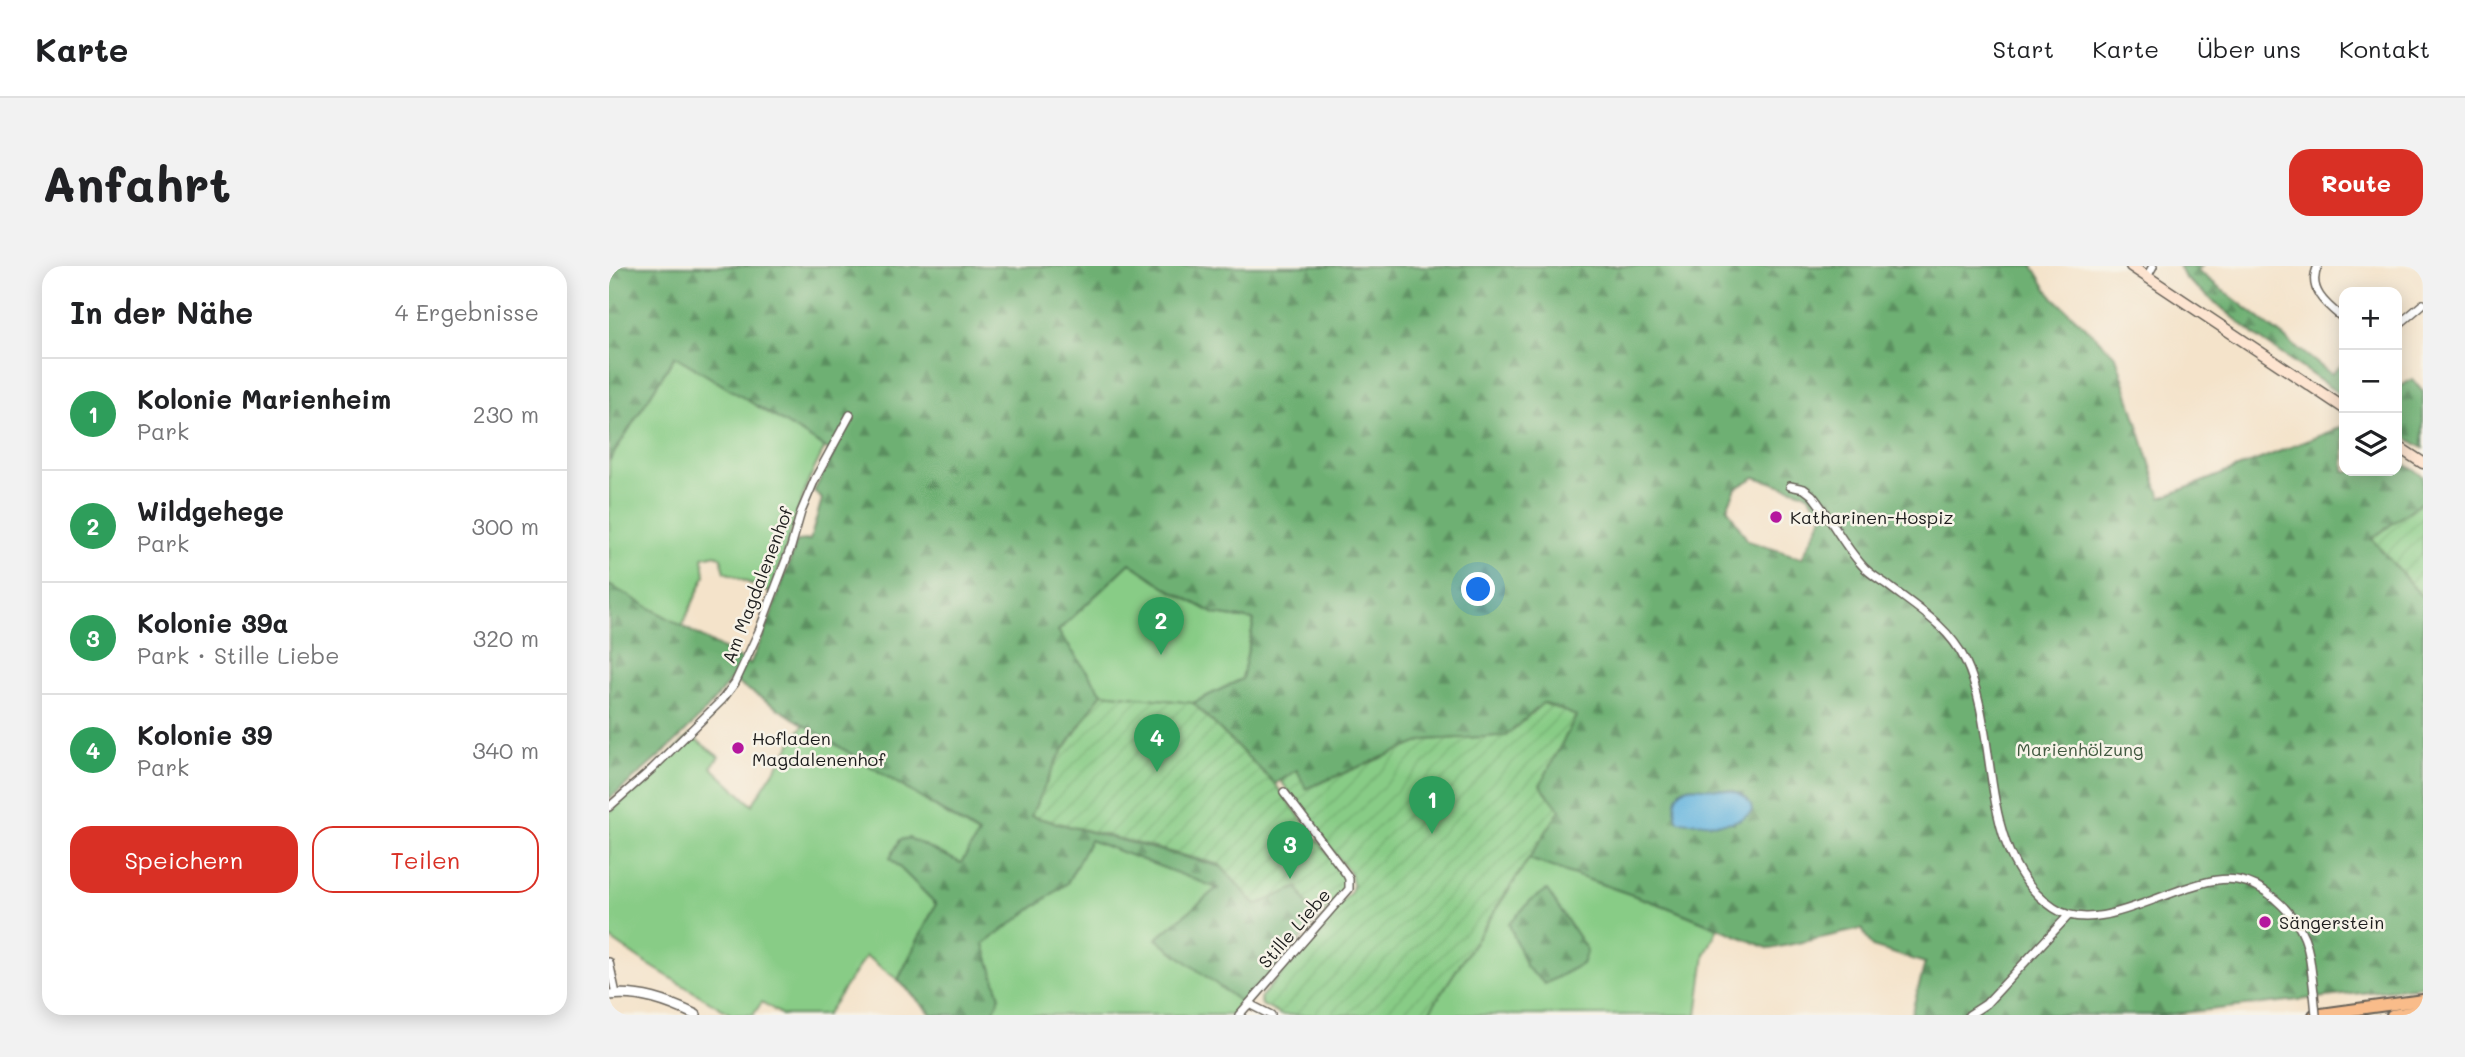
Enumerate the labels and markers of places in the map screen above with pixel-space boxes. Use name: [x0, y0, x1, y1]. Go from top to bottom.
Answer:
place label: Katharinen-Hospiz: [1790, 505, 1954, 529]
marker: Katharinen-Hospiz: [1768, 509, 1784, 525]
pin: 2: [1138, 597, 1184, 655]
pin: 4: [1134, 714, 1180, 772]
place label: Hofladen Magdalenenhof: [752, 726, 886, 771]
marker: Hofladen Magdalenenhof: [730, 740, 746, 756]
pin: 1: [1409, 776, 1455, 834]
pin: 3: [1267, 821, 1313, 879]
place label: Sängerstein: [2279, 910, 2384, 934]
marker: Sängerstein: [2257, 914, 2273, 930]

